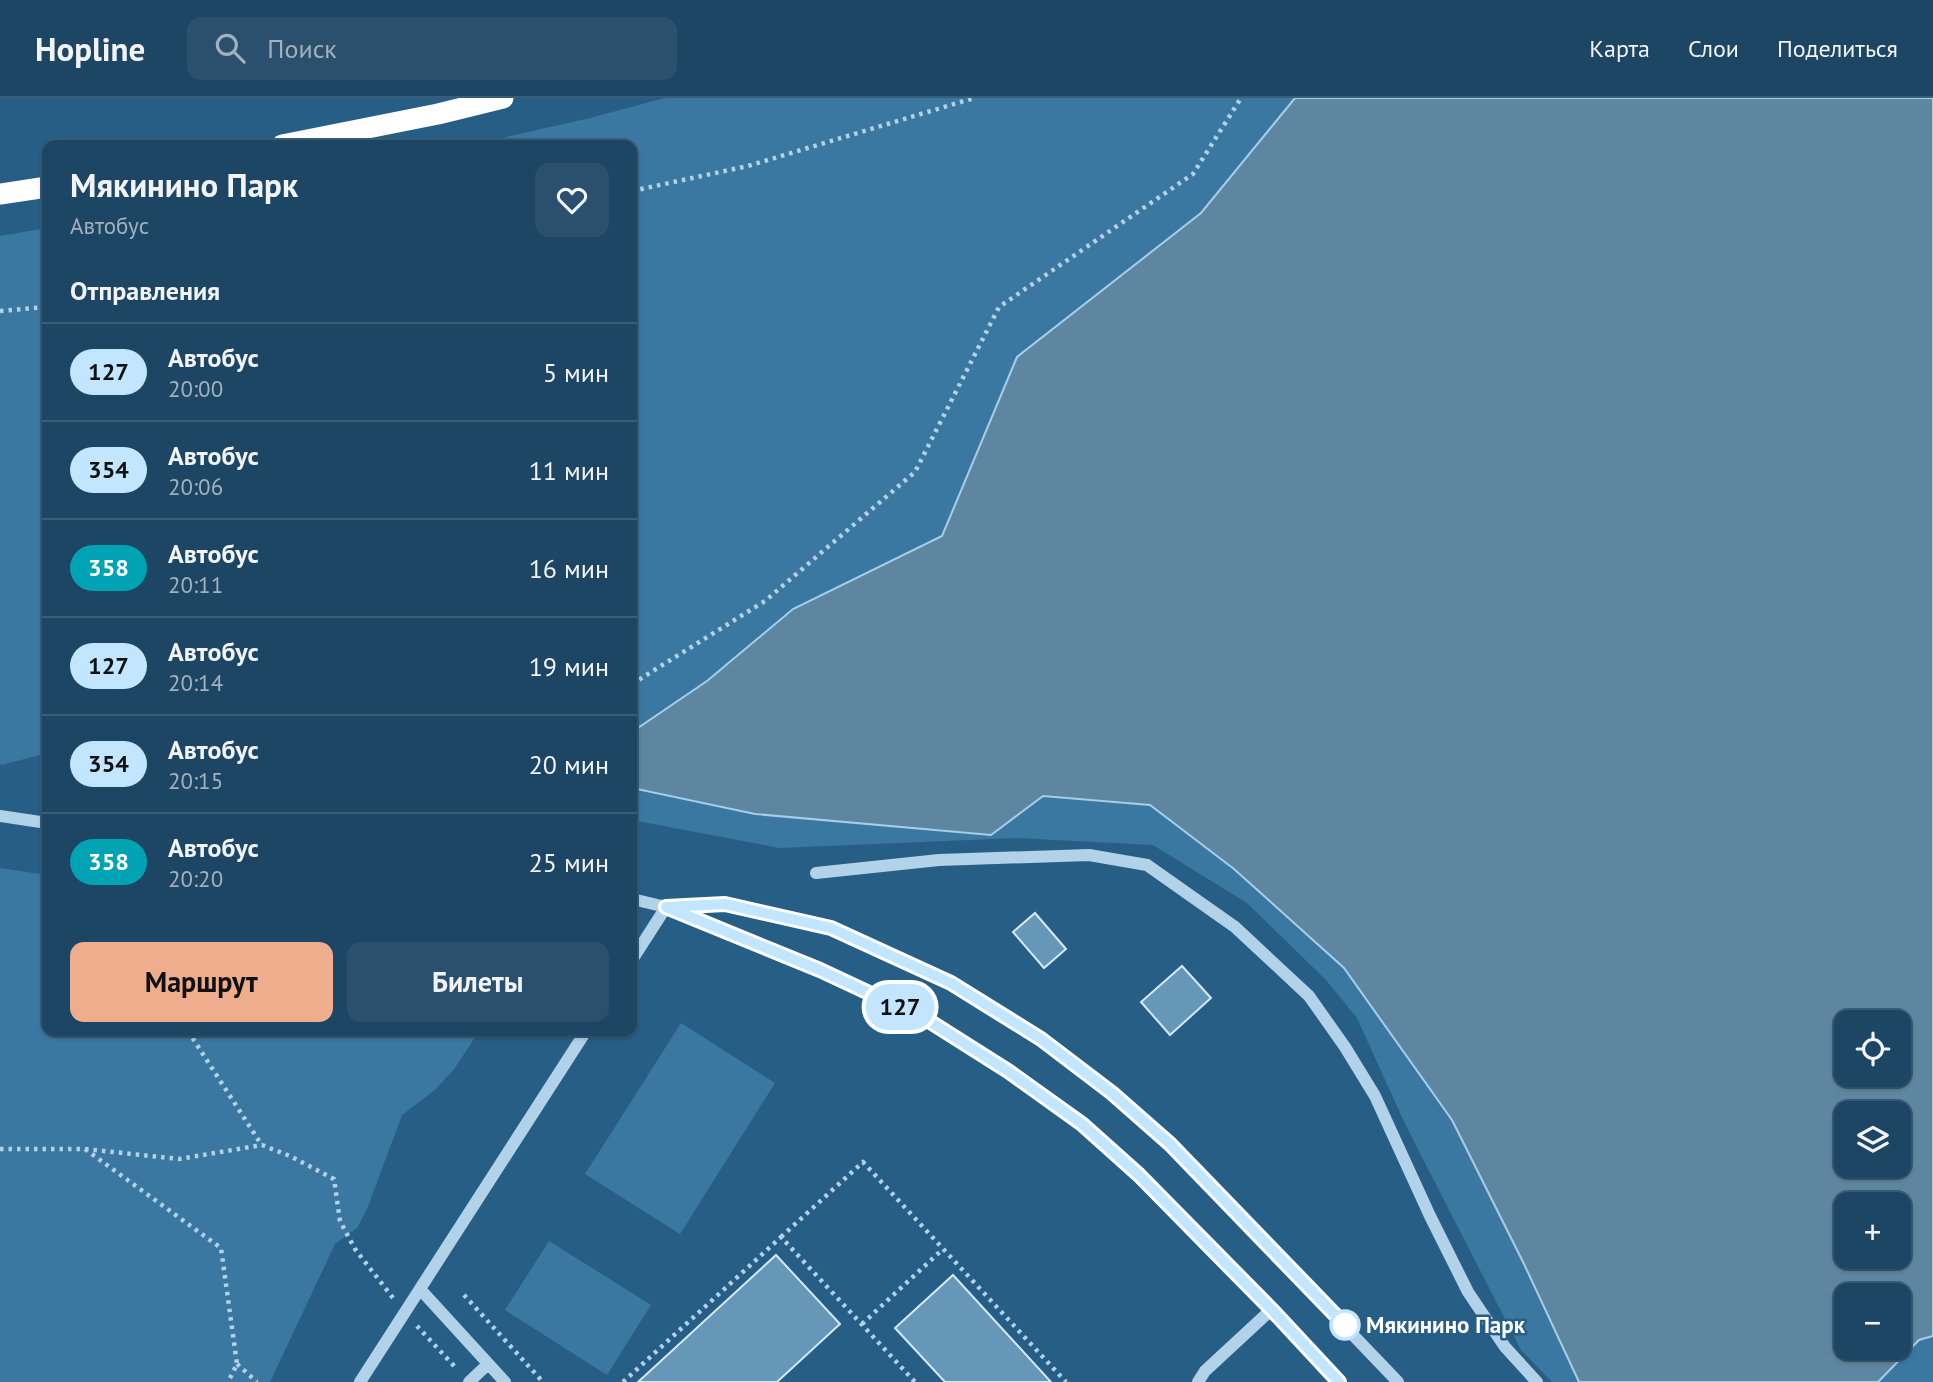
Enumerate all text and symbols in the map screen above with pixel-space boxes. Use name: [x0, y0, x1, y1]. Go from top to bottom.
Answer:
search box: [187, 17, 677, 80]
text: Hopline: [35, 27, 145, 70]
icon: search: [211, 29, 249, 67]
text: Поиск: [267, 32, 337, 65]
text: Карта: [1589, 33, 1650, 64]
text: Слои: [1688, 33, 1739, 64]
text: Поделиться: [1777, 33, 1898, 64]
text: Мякинино Парк: [70, 163, 298, 206]
button: heart: [535, 163, 609, 237]
text: Автобус: [70, 211, 149, 240]
text: Отправления: [70, 274, 220, 307]
text: Автобус: [168, 341, 259, 374]
text: 127: [88, 356, 129, 387]
text: 5 мин: [543, 356, 609, 389]
text: 20:00: [168, 374, 223, 403]
text: Автобус: [168, 439, 259, 472]
text: 354: [88, 454, 129, 485]
text: 11 мин: [529, 454, 609, 487]
text: 20:06: [168, 472, 223, 501]
text: Автобус: [168, 537, 259, 570]
text: 358: [88, 552, 129, 583]
text: 16 мин: [529, 552, 609, 585]
text: 20:11: [168, 570, 223, 599]
text: Автобус: [168, 635, 259, 668]
text: 127: [88, 650, 129, 681]
text: 19 мин: [529, 650, 609, 683]
text: 20:14: [168, 668, 223, 697]
text: Автобус: [168, 733, 259, 766]
text: 354: [88, 748, 129, 779]
text: 20 мин: [529, 748, 609, 781]
text: 20:15: [168, 766, 223, 795]
text: Автобус: [168, 831, 259, 864]
text: 358: [88, 846, 129, 877]
text: 25 мин: [529, 846, 609, 879]
text: 20:20: [168, 864, 223, 893]
button: Маршрут: [70, 942, 333, 1022]
button: Билеты: [347, 942, 609, 1022]
line badge: 127: [860, 984, 940, 1030]
text: 127: [880, 991, 920, 1022]
map controls: [1834, 1010, 1911, 1360]
button: locate: [1834, 1010, 1911, 1087]
button: layers: [1834, 1101, 1911, 1178]
button: +: [1834, 1192, 1911, 1269]
button: −: [1834, 1283, 1911, 1360]
marker: Мякинино Парк: [1330, 1310, 1360, 1340]
place label: Мякинино Парк: [1366, 1310, 1526, 1339]

